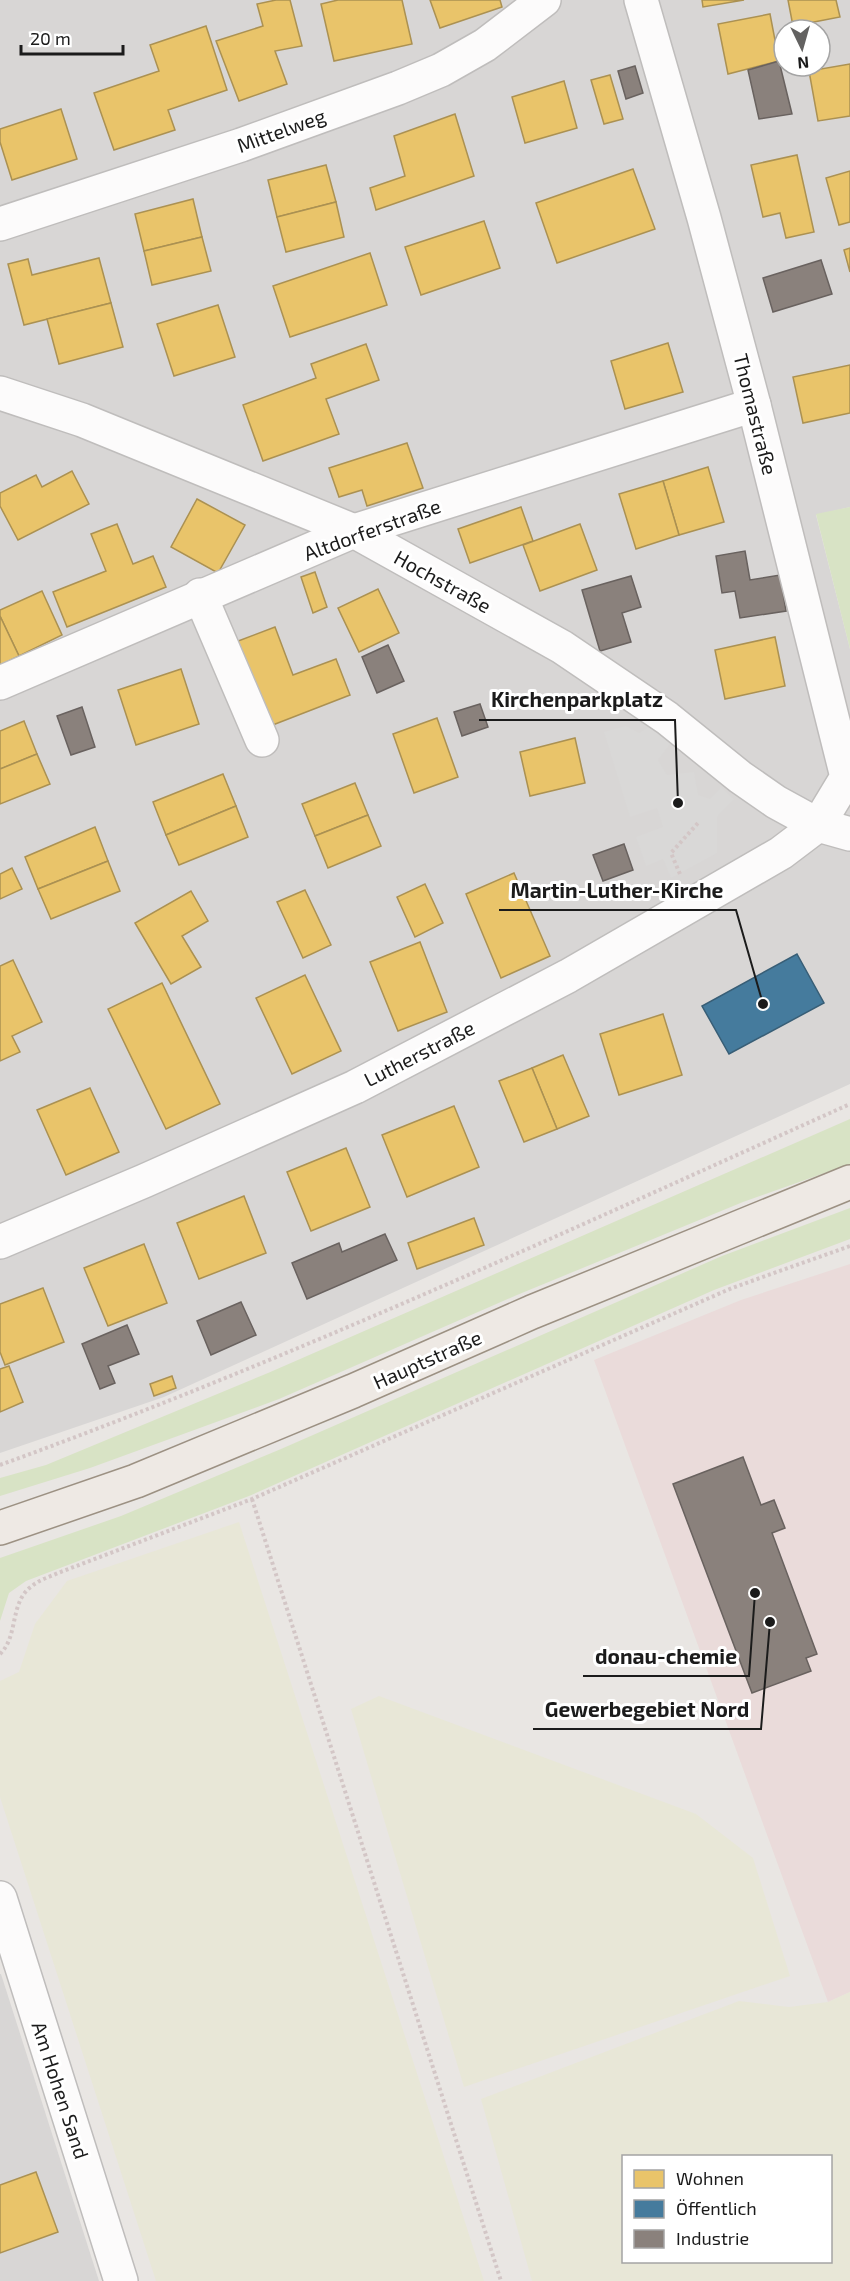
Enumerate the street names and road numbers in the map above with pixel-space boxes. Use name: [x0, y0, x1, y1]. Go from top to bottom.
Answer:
street label: Mittelweg: [233, 103, 329, 157]
street label: Thomastraße: [729, 351, 783, 477]
street label: Altdorferstraße: [300, 493, 444, 565]
street label: Hochstraße: [390, 545, 496, 617]
street label: Lutherstraße: [360, 1015, 478, 1091]
street label: Hauptstraße: [369, 1324, 485, 1394]
street label: Am Hohen Sand: [28, 2018, 94, 2162]

